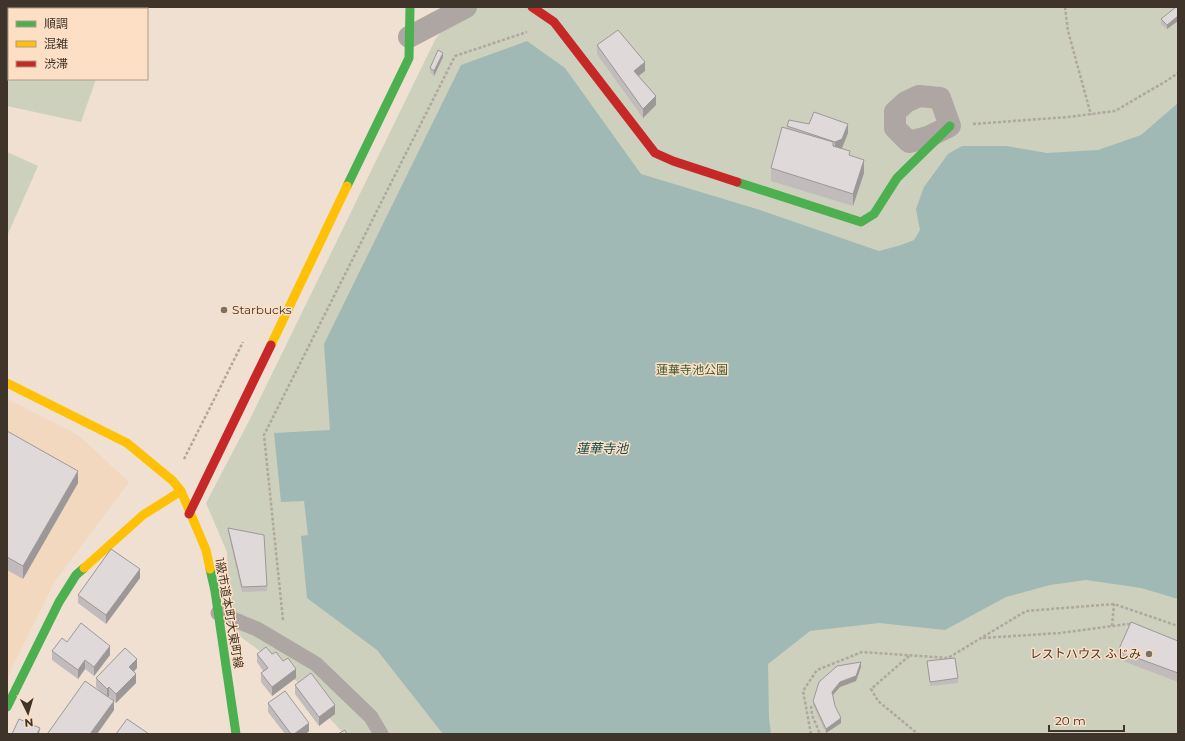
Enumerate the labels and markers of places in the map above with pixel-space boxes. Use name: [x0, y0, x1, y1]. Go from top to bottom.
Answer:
place label: Starbucks: [232, 302, 292, 317]
marker: Starbucks: [219, 305, 229, 315]
place label: レストハウス ふじみ: [1030, 646, 1141, 661]
marker: レストハウス ふじみ: [1144, 649, 1154, 659]

